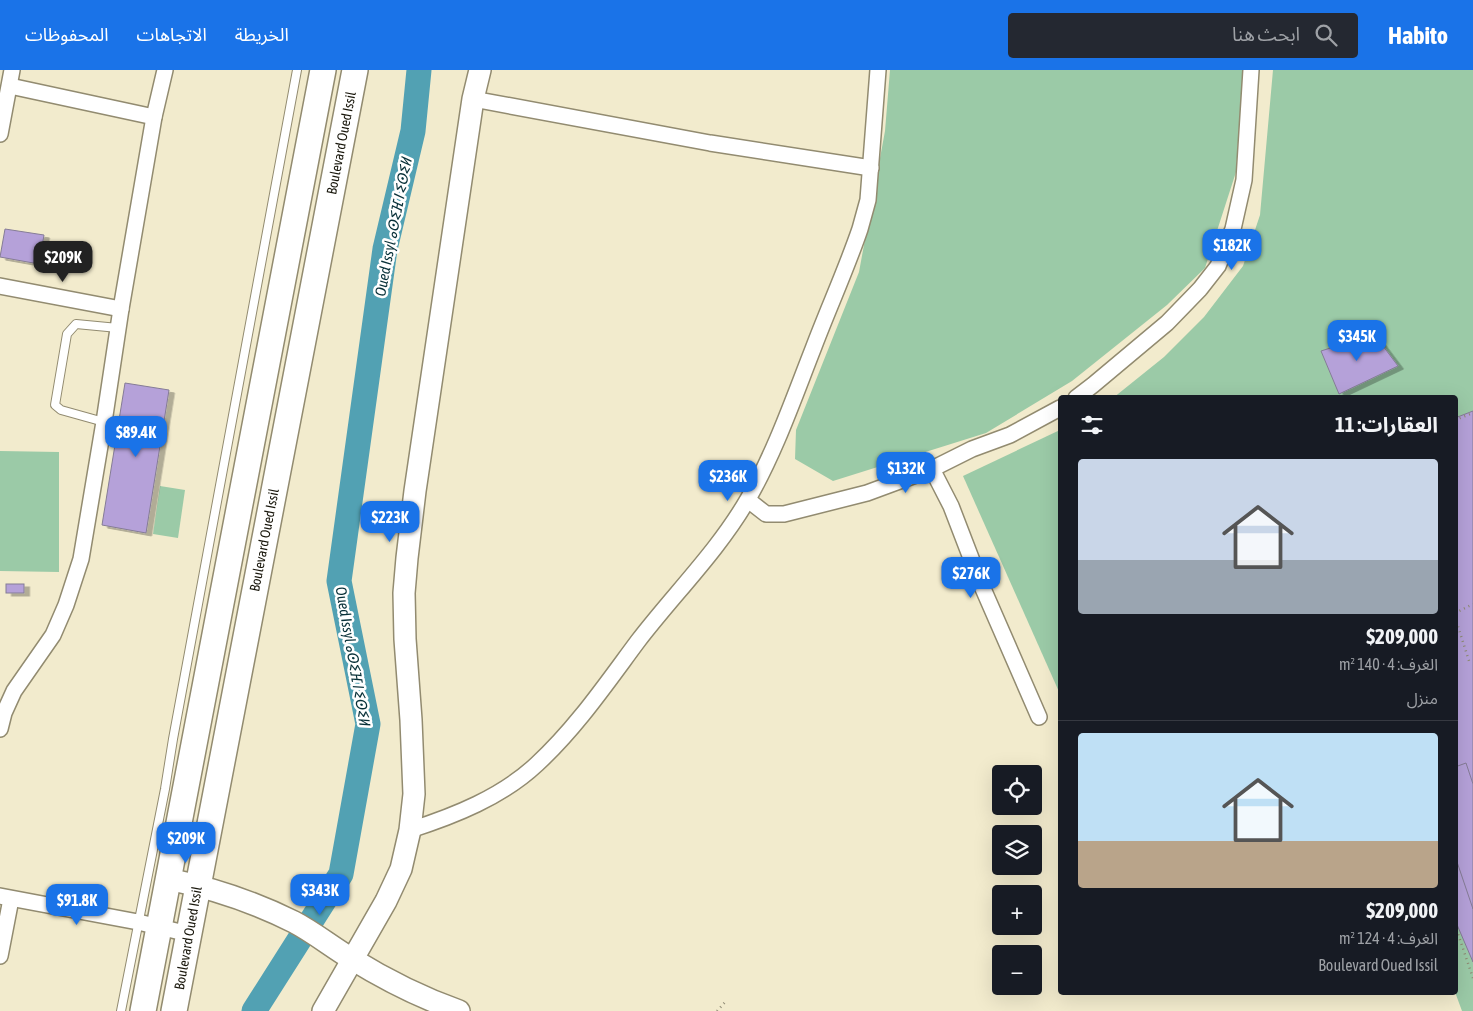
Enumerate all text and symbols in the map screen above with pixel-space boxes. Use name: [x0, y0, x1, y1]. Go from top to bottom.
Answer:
search box: [1008, 13, 1358, 58]
icon: search: [1312, 21, 1340, 49]
text: Habito: [1388, 22, 1448, 49]
text: ابحث هنا: [1232, 23, 1300, 45]
text: المحفوظات: [25, 24, 109, 45]
text: الاتجاهات: [137, 24, 207, 45]
text: الخريطة: [235, 24, 289, 45]
street label: Boulevard Oued Issil: [323, 90, 359, 196]
water label: Oued Issyl ⴰⵙⵉⴼ ⵏ ⵉⵙⵉⵍ: [371, 155, 415, 298]
pin: $182K: [1197, 228, 1267, 271]
text: $182K: [1213, 236, 1251, 254]
pin: $209K: [28, 240, 98, 283]
text: $209K: [44, 248, 82, 266]
pin: $345K: [1322, 320, 1392, 362]
text: $345K: [1338, 327, 1376, 345]
icon: filters: [1078, 411, 1106, 439]
text: العقارات: 11: [1335, 412, 1438, 436]
pin: $89.4K: [95, 416, 177, 458]
text: $89.4K: [116, 423, 156, 441]
pin: $132K: [871, 452, 941, 494]
text: $132K: [887, 459, 925, 477]
pin: $236K: [693, 460, 763, 502]
text: $236K: [709, 467, 747, 485]
street label: Boulevard Oued Issil: [246, 487, 282, 593]
icon: home: [1213, 492, 1303, 582]
pin: $223K: [355, 500, 425, 543]
text: $223K: [371, 508, 409, 526]
pin: $276K: [936, 556, 1006, 599]
text: $276K: [952, 564, 990, 582]
water label: Oued Issyl ⴰⵙⵉⴼ ⵏ ⵉⵙⵉⵍ: [332, 585, 374, 728]
text: $209,000: [1366, 624, 1438, 648]
text: الغرف: 4 · 140 m²: [1339, 655, 1438, 673]
text: منزل: [1407, 689, 1438, 707]
map controls: [992, 765, 1042, 995]
button: locate: [992, 765, 1042, 815]
icon: home: [1213, 765, 1303, 855]
pin: $209K: [151, 822, 221, 864]
button: layers: [992, 825, 1042, 875]
text: $209K: [167, 829, 205, 847]
pin: $343K: [285, 874, 355, 916]
text: $343K: [301, 881, 339, 899]
pin: $91.8K: [36, 884, 118, 926]
street label: Boulevard Oued Issil: [171, 885, 205, 991]
button: +: [992, 885, 1042, 935]
text: $91.8K: [57, 891, 97, 909]
text: $209,000: [1366, 898, 1438, 922]
text: الغرف: 4 · 124 m²: [1339, 929, 1438, 947]
button: −: [992, 945, 1042, 995]
text: Boulevard Oued Issil: [1318, 956, 1438, 974]

